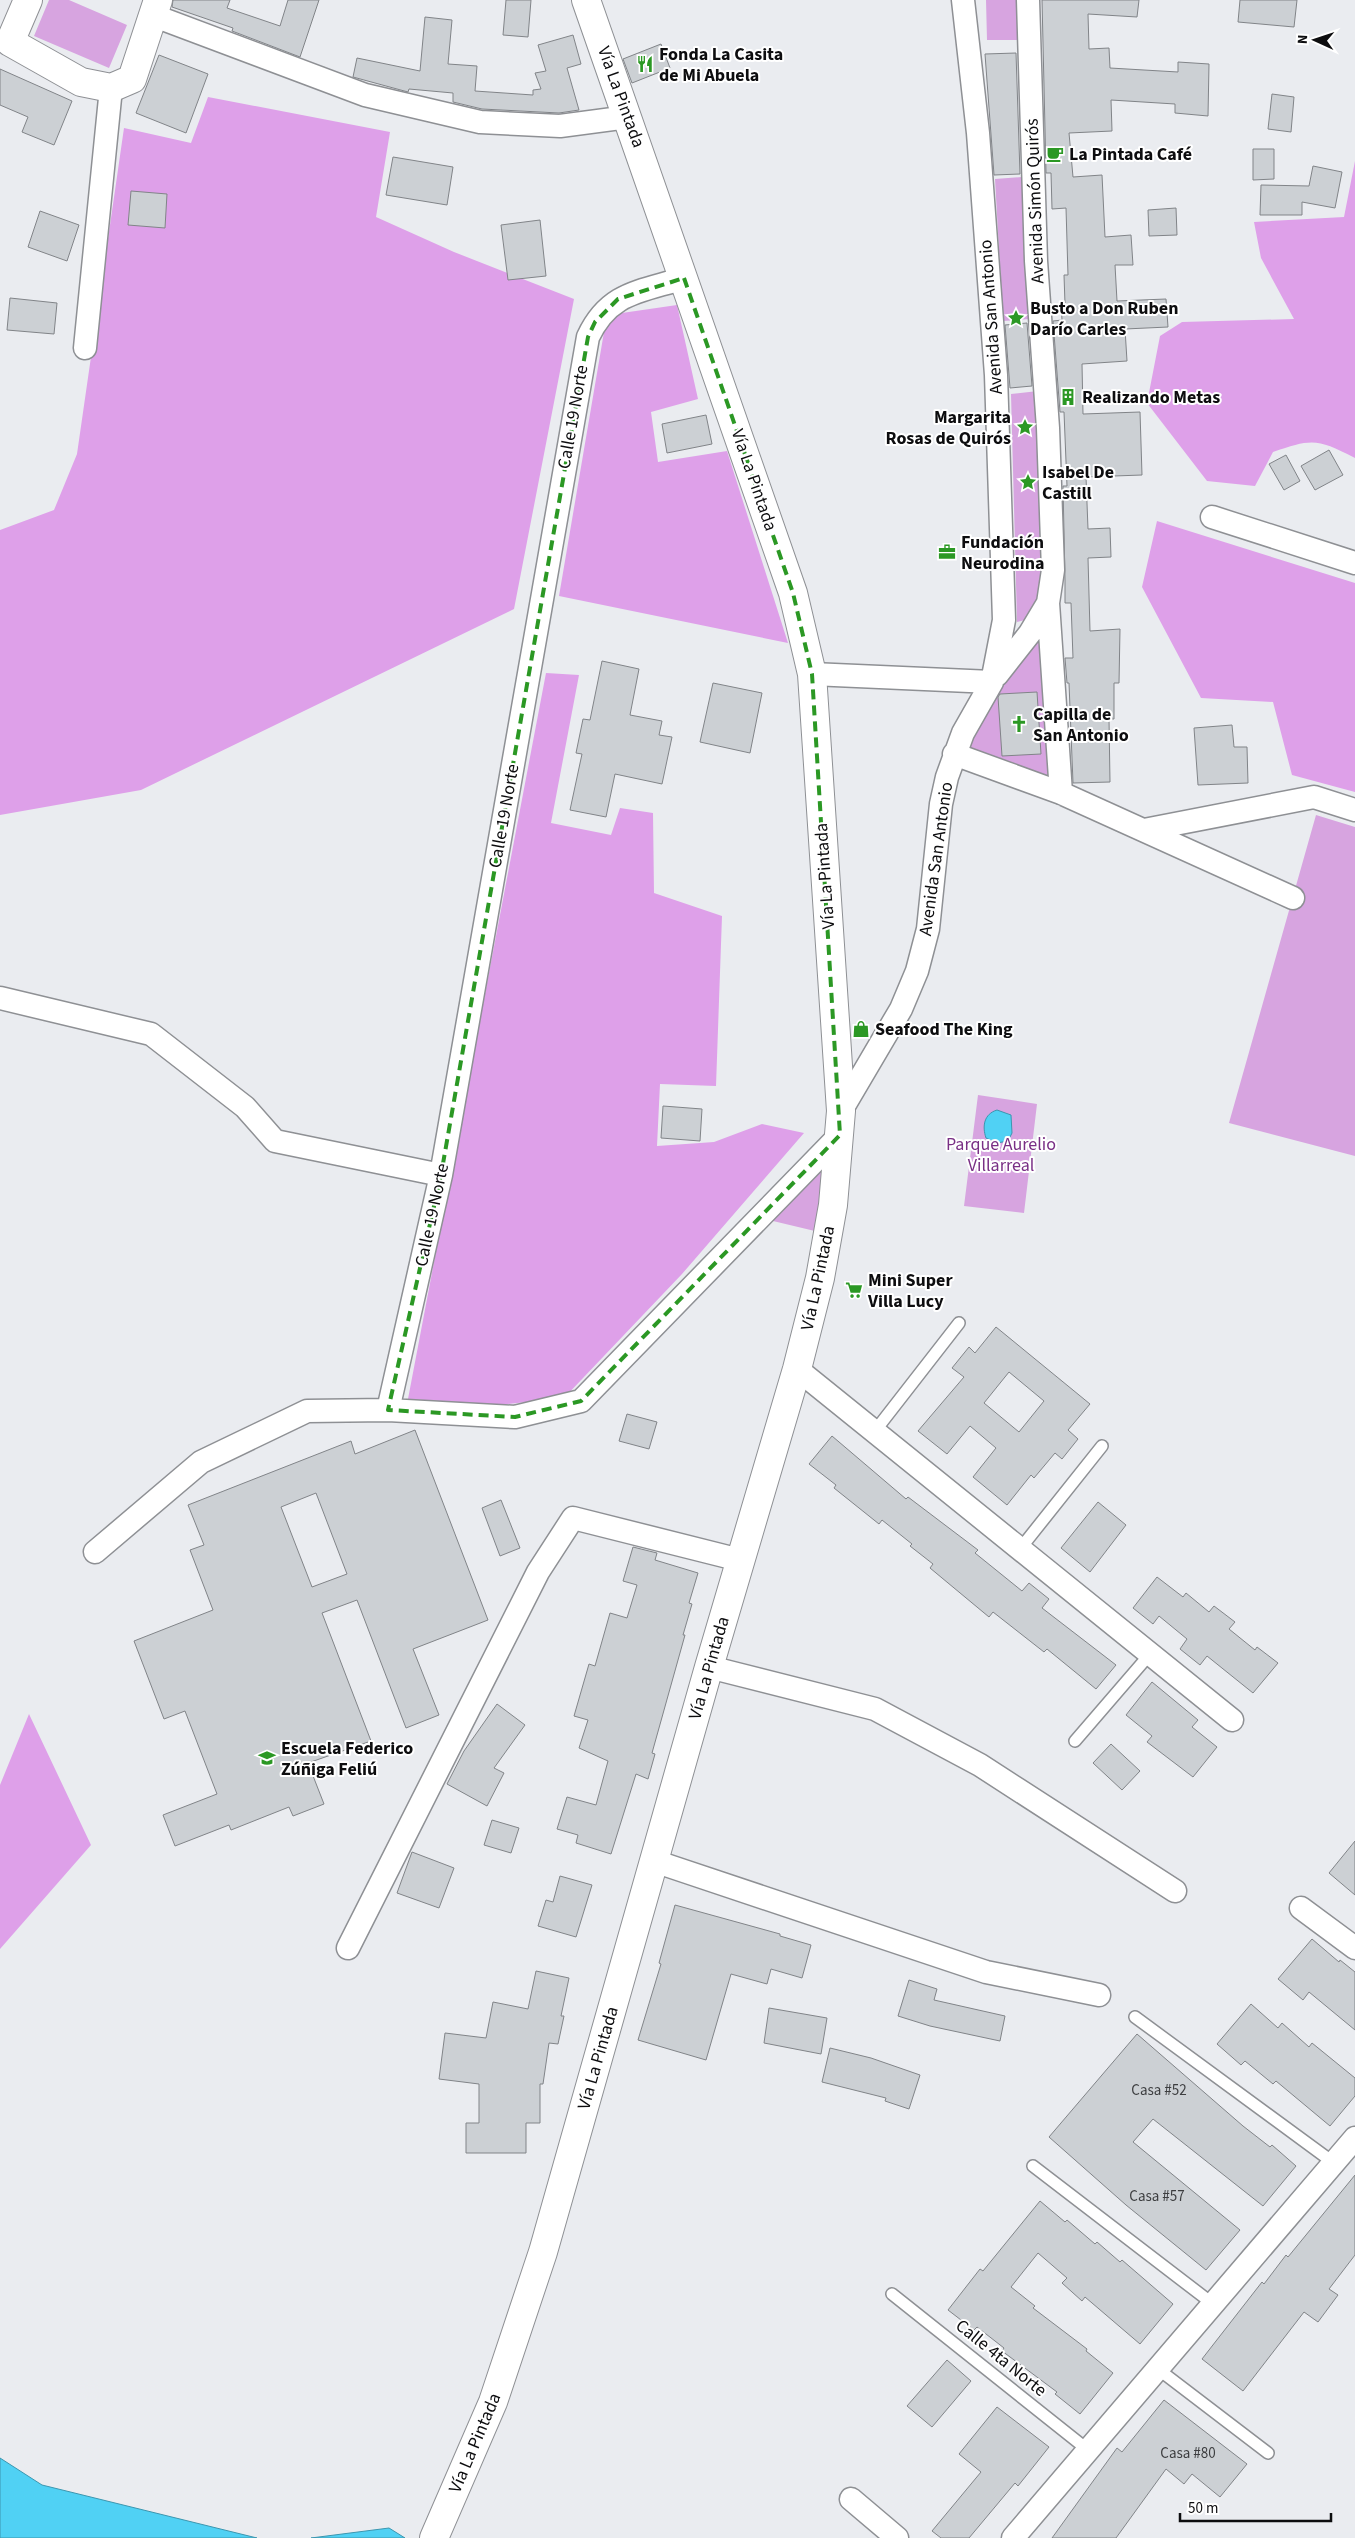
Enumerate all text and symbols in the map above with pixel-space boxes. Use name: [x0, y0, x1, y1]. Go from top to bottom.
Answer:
north arrow: [1290, 15, 1340, 65]
text: N: [1293, 34, 1313, 45]
place label: Fonda La Casita de Mi Abuela: [659, 42, 783, 88]
street label: Vía La Pintada: [591, 43, 651, 151]
restaurant icon: Fonda La Casita de Mi Abuela: [635, 54, 655, 74]
street label: Avenida Simón Quirós: [1020, 118, 1050, 284]
place label: La Pintada Café: [1069, 142, 1192, 167]
cafe icon: La Pintada Café: [1045, 144, 1065, 164]
street label: Avenida San Antonio: [973, 239, 1009, 395]
place label: Busto a Don Ruben Darío Carles: [1030, 296, 1178, 342]
place icon: Busto a Don Ruben Darío Carles: [1006, 308, 1026, 328]
street label: Calle 19 Norte: [552, 363, 594, 471]
place label: Realizando Metas: [1082, 385, 1220, 410]
building icon: Realizando Metas: [1058, 387, 1078, 407]
place label: Margarita Rosas de Quirós: [886, 405, 1011, 451]
place icon: Margarita Rosas de Quirós: [1015, 417, 1035, 437]
street label: Vía La Pintada: [725, 426, 783, 534]
place label: Isabel De Castill: [1042, 460, 1114, 506]
place icon: Isabel De Castill: [1018, 472, 1038, 492]
place label: Fundación Neurodina: [961, 530, 1045, 576]
office icon: Fundación Neurodina: [937, 542, 957, 562]
place label: Capilla de San Antonio: [1033, 702, 1129, 748]
church icon: Capilla de San Antonio: [1009, 714, 1029, 734]
street label: Calle 19 Norte: [483, 762, 525, 870]
street label: Avenida San Antonio: [913, 780, 959, 938]
street label: Vía La Pintada: [809, 822, 841, 930]
place label: Seafood The King: [875, 1017, 1013, 1042]
shop icon: Seafood The King: [851, 1019, 871, 1039]
park label: Parque Aurelio Villarreal: [946, 1132, 1056, 1178]
street label: Calle 19 Norte: [409, 1161, 455, 1269]
street label: Vía La Pintada: [795, 1223, 841, 1333]
place label: Mini Super Villa Lucy: [867, 1268, 953, 1314]
supermarket icon: Mini Super Villa Lucy: [844, 1280, 864, 1300]
street label: Vía La Pintada: [682, 1613, 736, 1723]
place label: Escuela Federico Zúñiga Feliú: [281, 1736, 413, 1782]
school or university icon: Escuela Federico Zúñiga Feliú: [257, 1748, 277, 1768]
street label: Vía La Pintada: [571, 2003, 625, 2113]
house number: Casa #52: [1131, 2080, 1187, 2101]
house number: Casa #57: [1129, 2186, 1185, 2207]
street label: Calle 4ta Norte: [950, 2313, 1052, 2403]
street label: Vía La Pintada: [443, 2389, 507, 2497]
house number: Casa #80: [1160, 2443, 1216, 2464]
scale bar: [1180, 2490, 1331, 2522]
text: 50 m: [1188, 2498, 1218, 2519]

